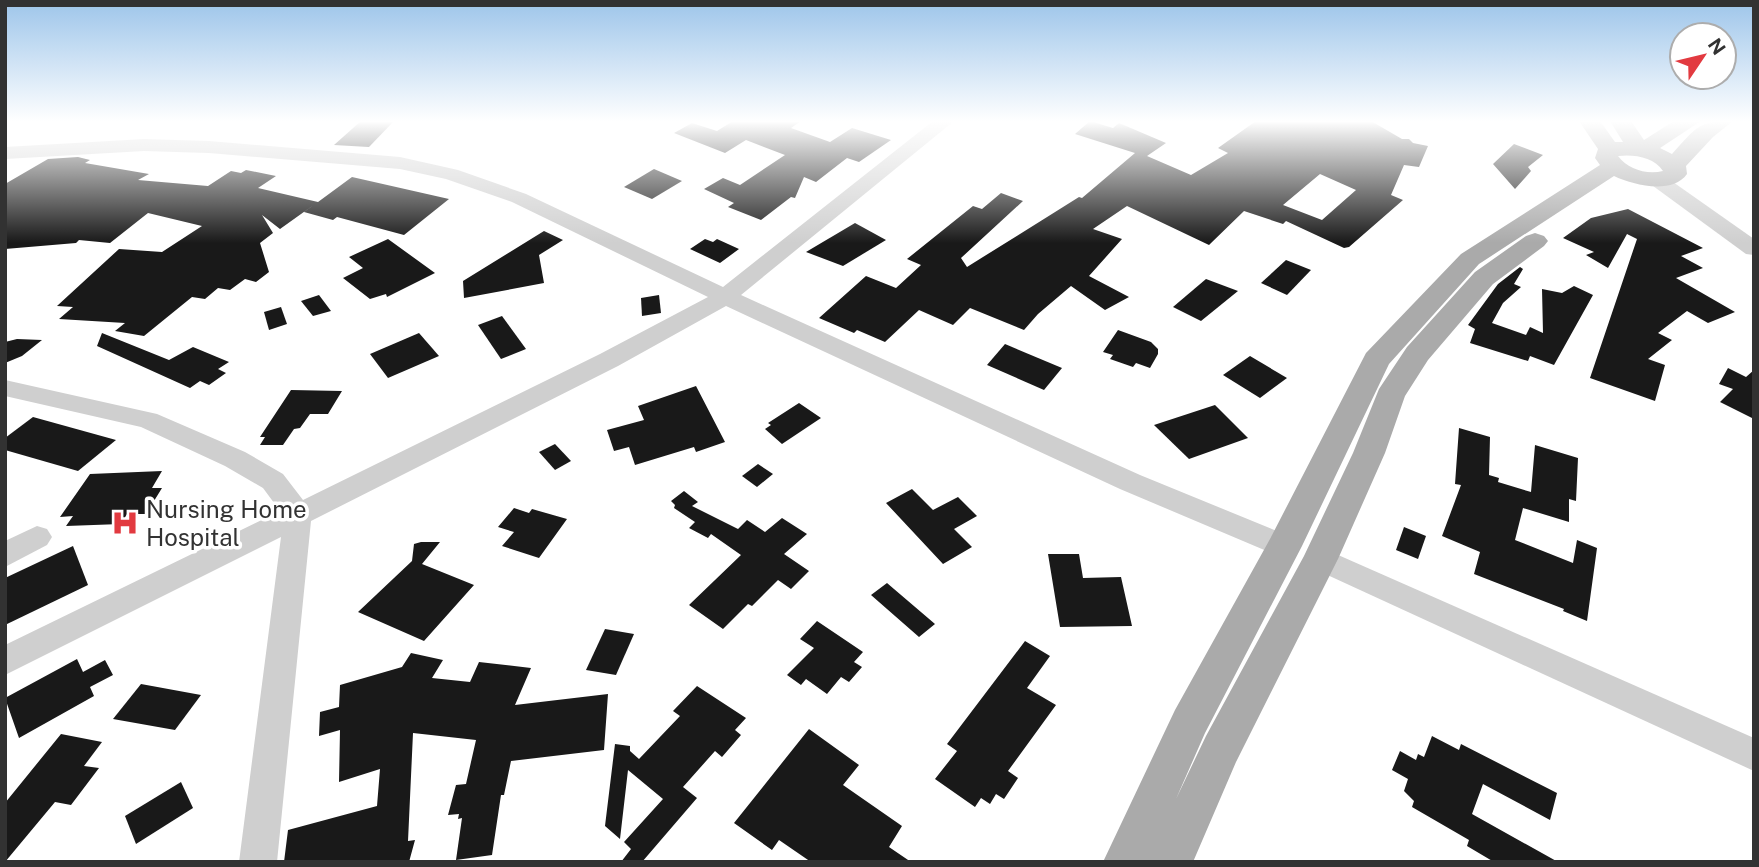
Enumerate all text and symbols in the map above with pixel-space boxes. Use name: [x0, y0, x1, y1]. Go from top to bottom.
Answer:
north arrow: [1668, 21, 1738, 91]
text: N: [1704, 34, 1730, 59]
place label: Nursing Home Hospital: [146, 495, 307, 551]
hospital icon: Nursing Home Hospital: [110, 508, 140, 538]

